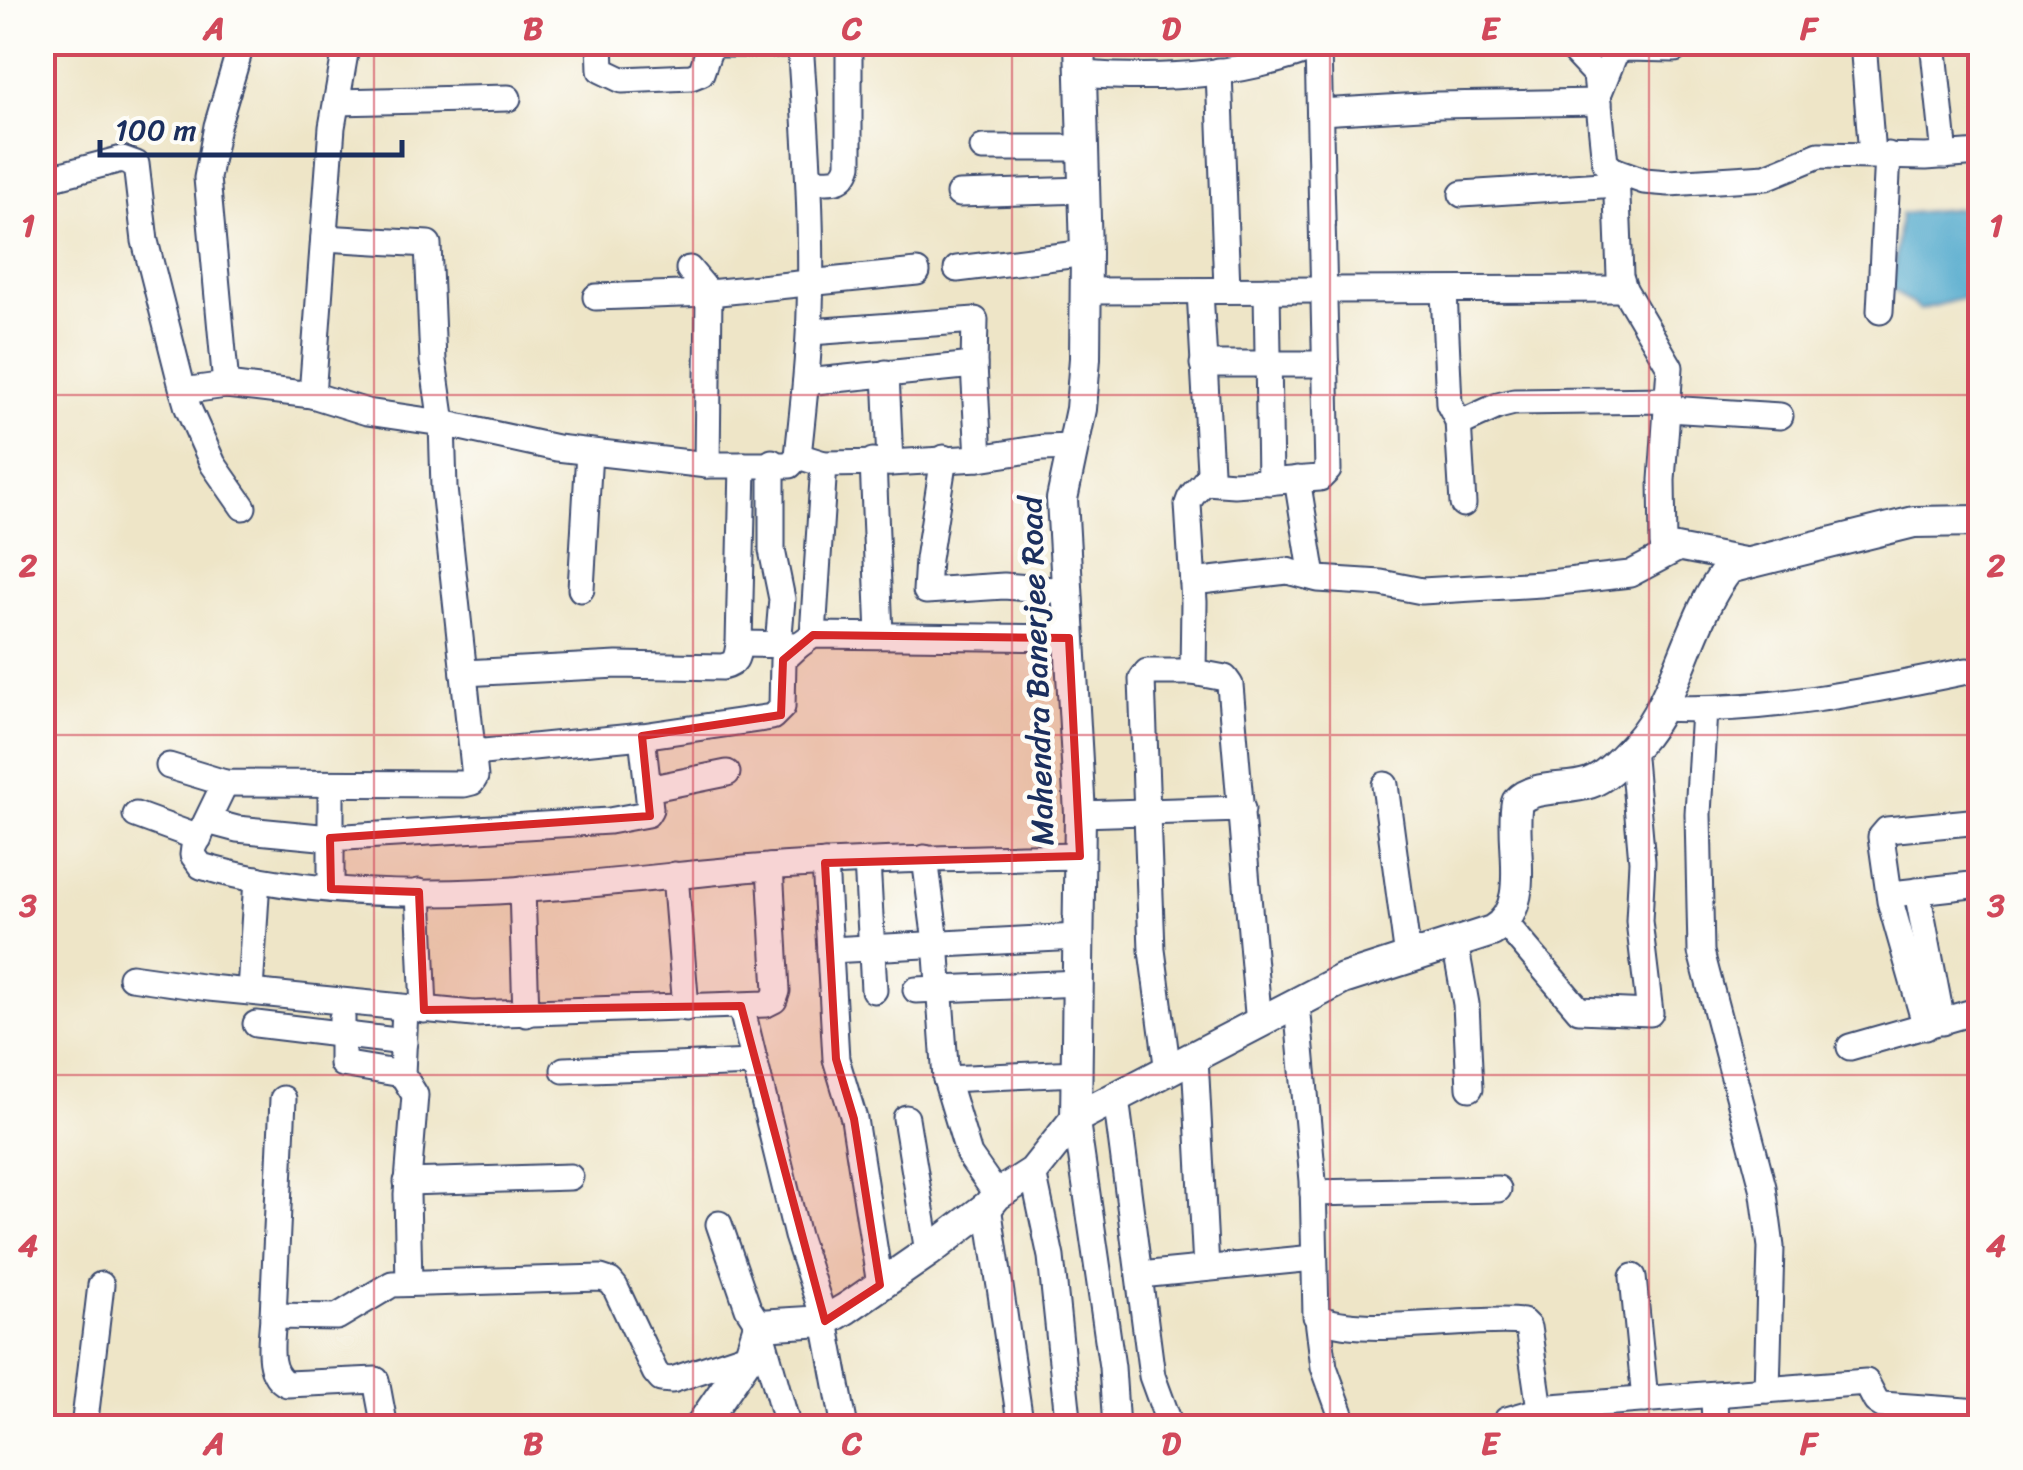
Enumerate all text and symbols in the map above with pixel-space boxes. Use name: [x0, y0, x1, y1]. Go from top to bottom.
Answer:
text: A: [202, 0, 225, 57]
text: B: [523, 0, 543, 57]
text: C: [841, 0, 863, 57]
text: D: [1161, 0, 1181, 57]
text: E: [1481, 0, 1501, 57]
text: F: [1799, 0, 1820, 57]
scale bar: [100, 95, 402, 157]
text: 100 m: [115, 103, 197, 157]
text: 1: [21, 197, 35, 254]
text: 1: [1989, 197, 2003, 254]
street label: Mahendra Banerjee Road: [1002, 493, 1072, 847]
text: 2: [19, 537, 38, 594]
text: 2: [1987, 537, 2006, 594]
text: 3: [18, 877, 37, 934]
text: 3: [1986, 877, 2005, 934]
text: 4: [18, 1217, 38, 1274]
text: 4: [1986, 1217, 2006, 1274]
text: A: [202, 1415, 225, 1470]
text: B: [523, 1415, 543, 1470]
text: C: [841, 1415, 863, 1470]
text: D: [1161, 1415, 1181, 1470]
text: E: [1481, 1415, 1501, 1470]
text: F: [1799, 1415, 1820, 1470]

